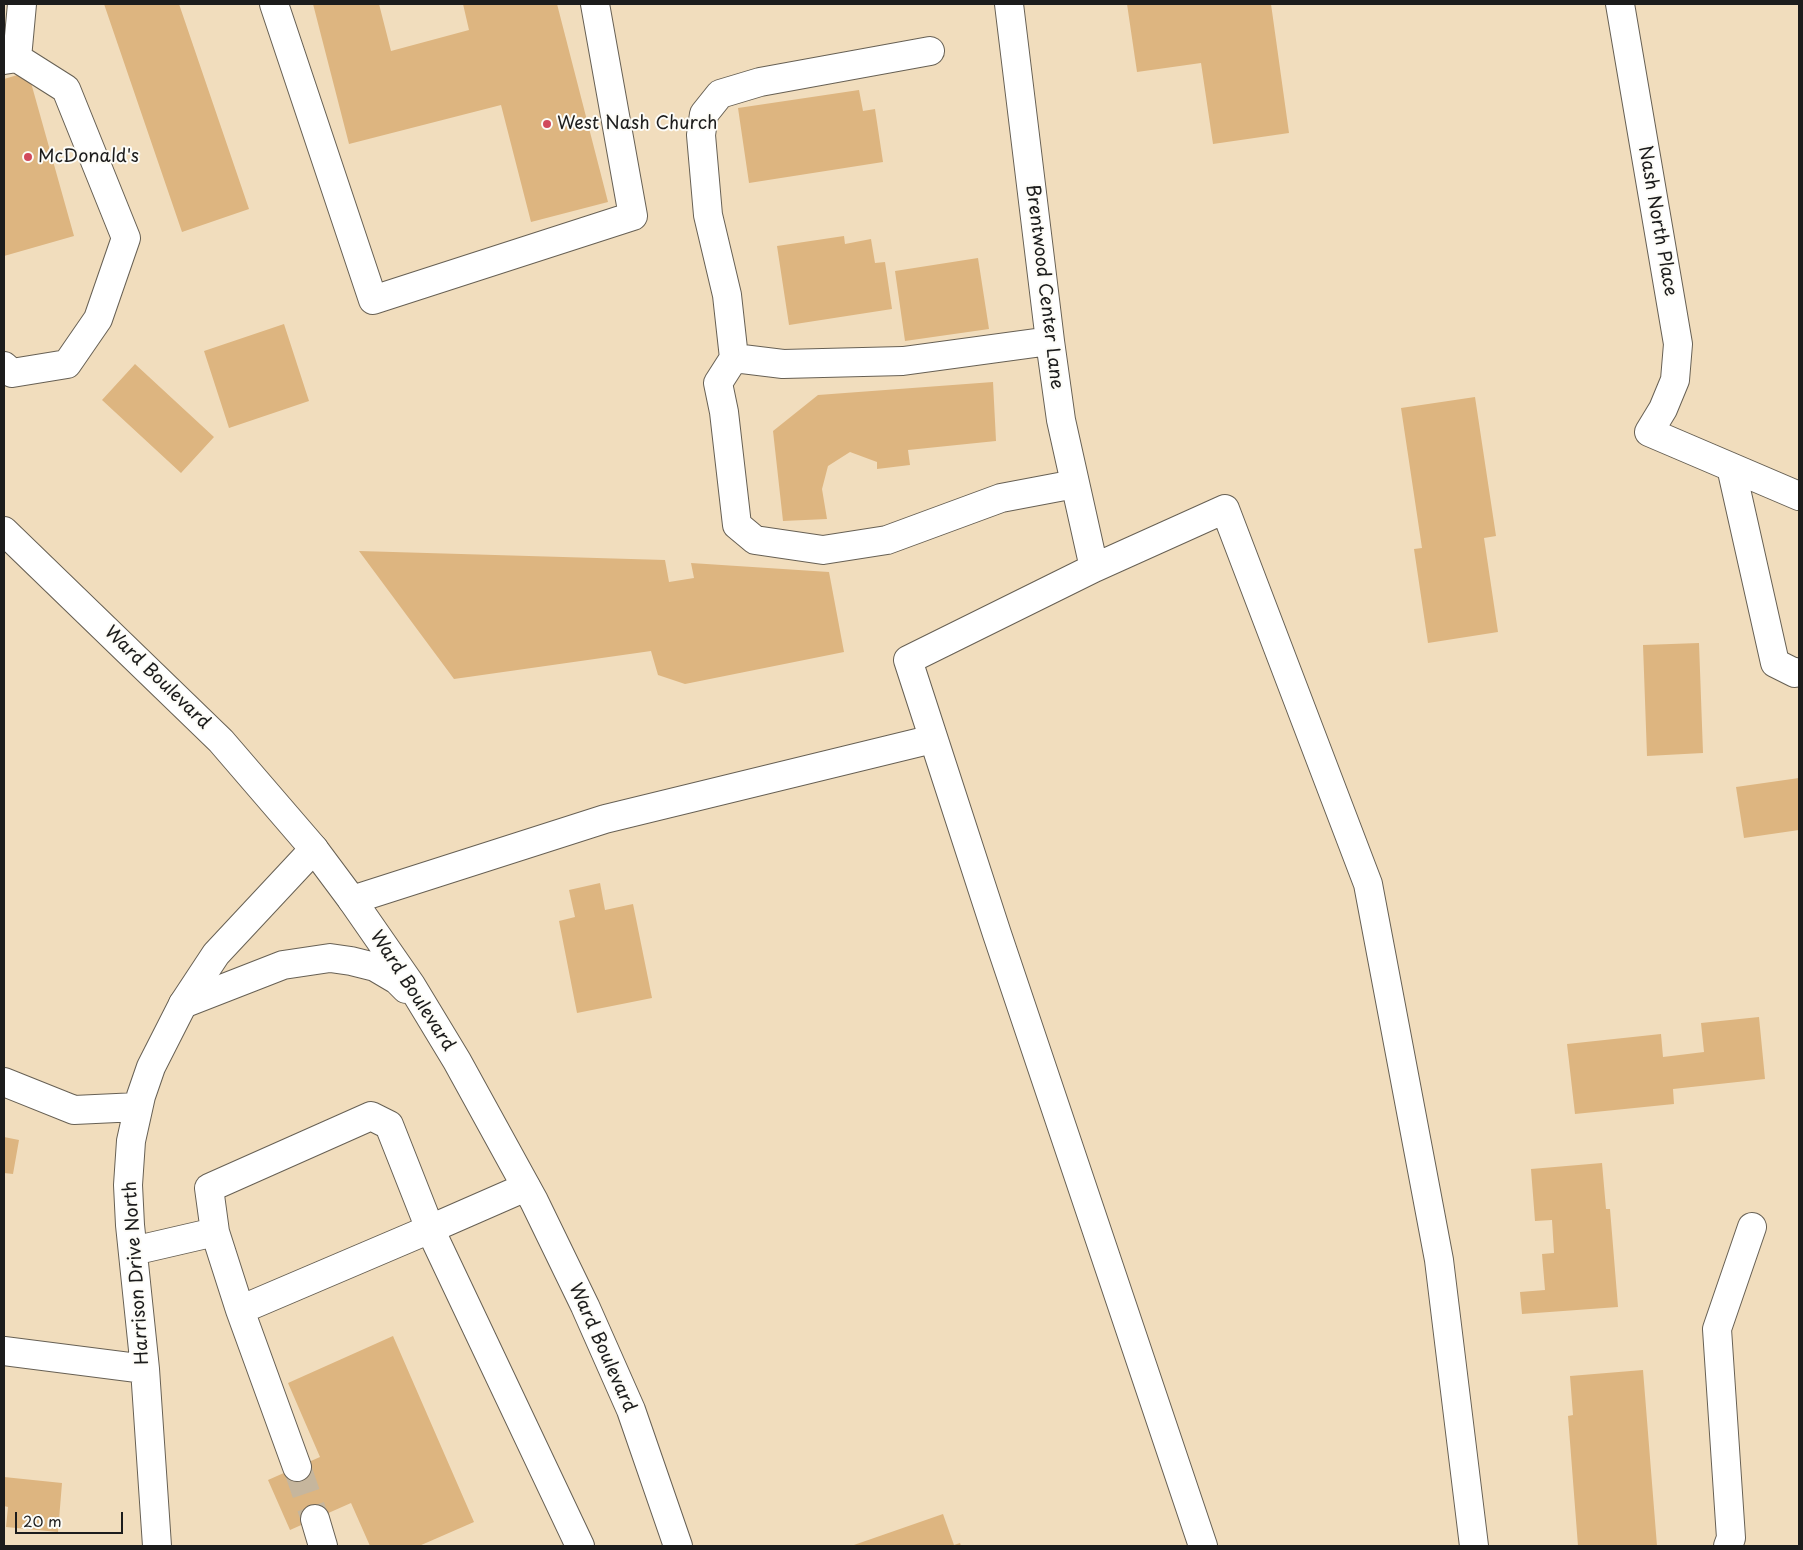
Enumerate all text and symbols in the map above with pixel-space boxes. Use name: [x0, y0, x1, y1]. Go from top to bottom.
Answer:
place label: West Nash Church: [557, 113, 717, 135]
marker: West Nash Church: [541, 118, 553, 130]
street label: Nash North Place: [1633, 144, 1681, 298]
place label: McDonald's: [38, 146, 139, 168]
marker: McDonald's: [22, 151, 34, 163]
street label: Brentwood Center Lane: [1021, 183, 1067, 391]
street label: Ward Boulevard: [100, 622, 214, 734]
street label: Ward Boulevard: [365, 927, 459, 1055]
street label: Harrison Drive North: [120, 1180, 154, 1366]
street label: Ward Boulevard: [564, 1280, 640, 1416]
scale bar: [18, 1502, 125, 1534]
text: 20 m: [23, 1509, 62, 1532]

